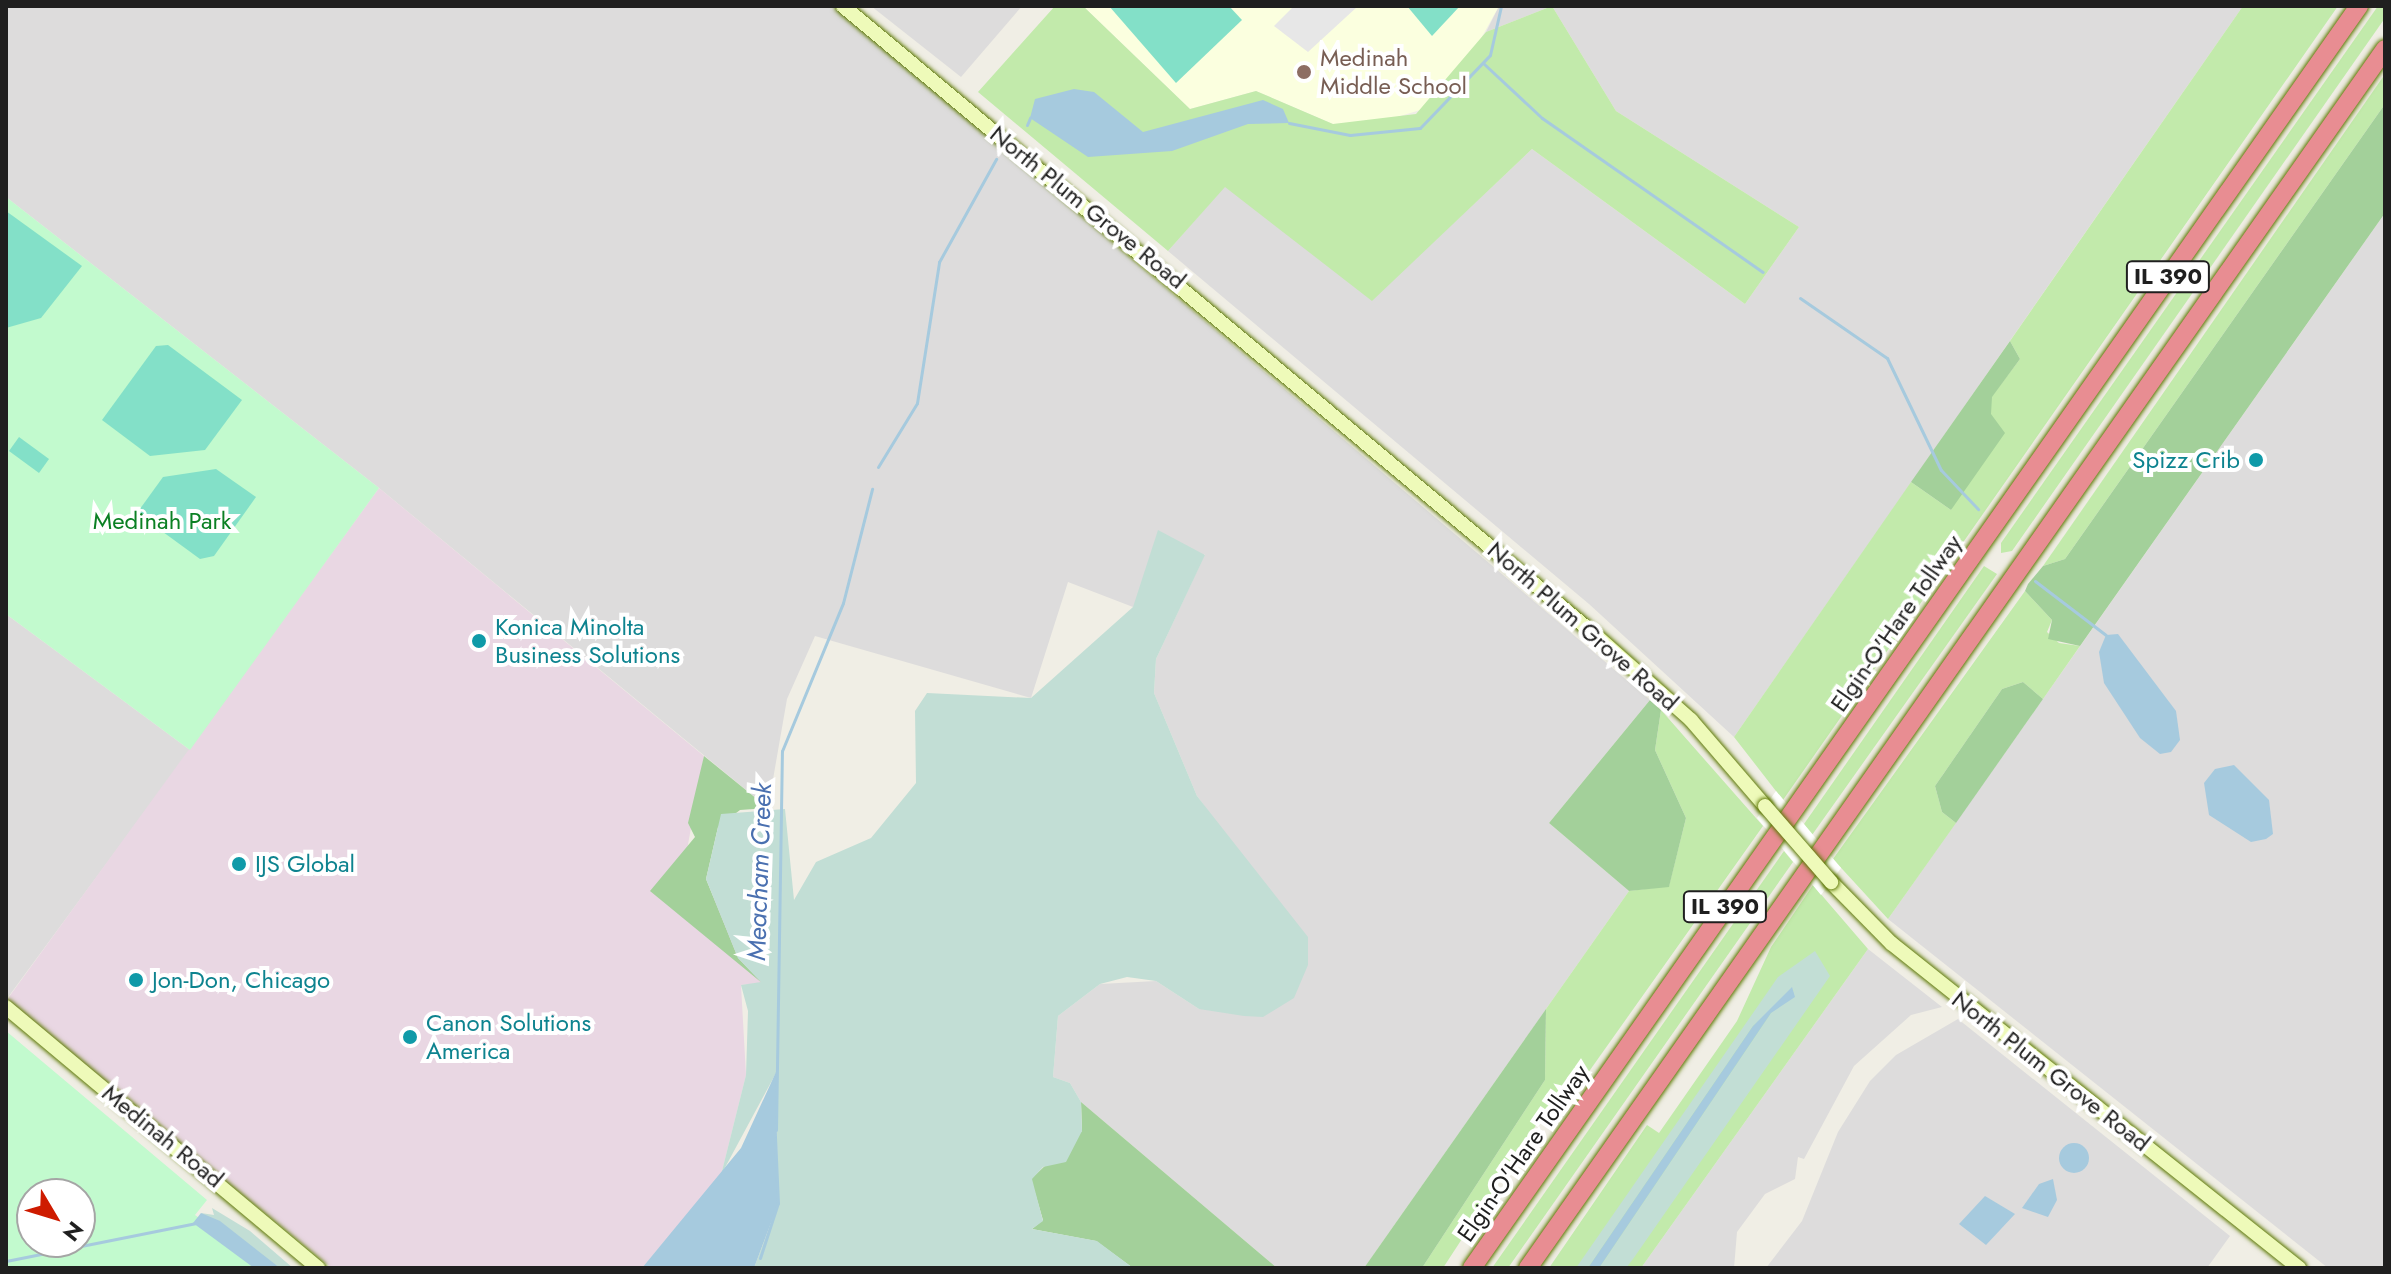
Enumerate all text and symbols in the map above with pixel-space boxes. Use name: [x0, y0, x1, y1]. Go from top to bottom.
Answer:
place label: Medinah Middle School: [1320, 44, 1467, 100]
marker: Medinah Middle School: [1295, 63, 1313, 81]
street label: North Plum Grove Road: [984, 119, 1192, 295]
road number: IL 390: [2124, 259, 2212, 295]
place label: Spizz Crib: [2132, 446, 2240, 474]
marker: Spizz Crib: [2247, 451, 2265, 469]
park label: Medinah Park: [93, 507, 231, 535]
street label: Elgin-O'Hare Tollway: [1824, 529, 1968, 717]
street label: North Plum Grove Road: [1482, 535, 1684, 717]
place label: Konica Minolta Business Solutions: [495, 613, 680, 669]
marker: Konica Minolta Business Solutions: [470, 632, 488, 650]
water label: Meacham Creek: [741, 783, 779, 961]
place label: IJS Global: [255, 850, 355, 878]
marker: IJS Global: [230, 855, 248, 873]
road number: IL 390: [1681, 889, 1769, 925]
place label: Jon-Don, Chicago: [152, 966, 330, 994]
marker: Jon-Don, Chicago: [127, 971, 145, 989]
street label: North Plum Grove Road: [1946, 985, 2156, 1157]
place label: Canon Solutions America: [426, 1009, 591, 1065]
marker: Canon Solutions America: [401, 1028, 419, 1046]
street label: Elgin-O'Hare Tollway: [1451, 1059, 1595, 1247]
street label: Medinah Road: [97, 1078, 229, 1194]
north arrow: [16, 1178, 96, 1258]
text: N: [55, 1215, 91, 1248]

